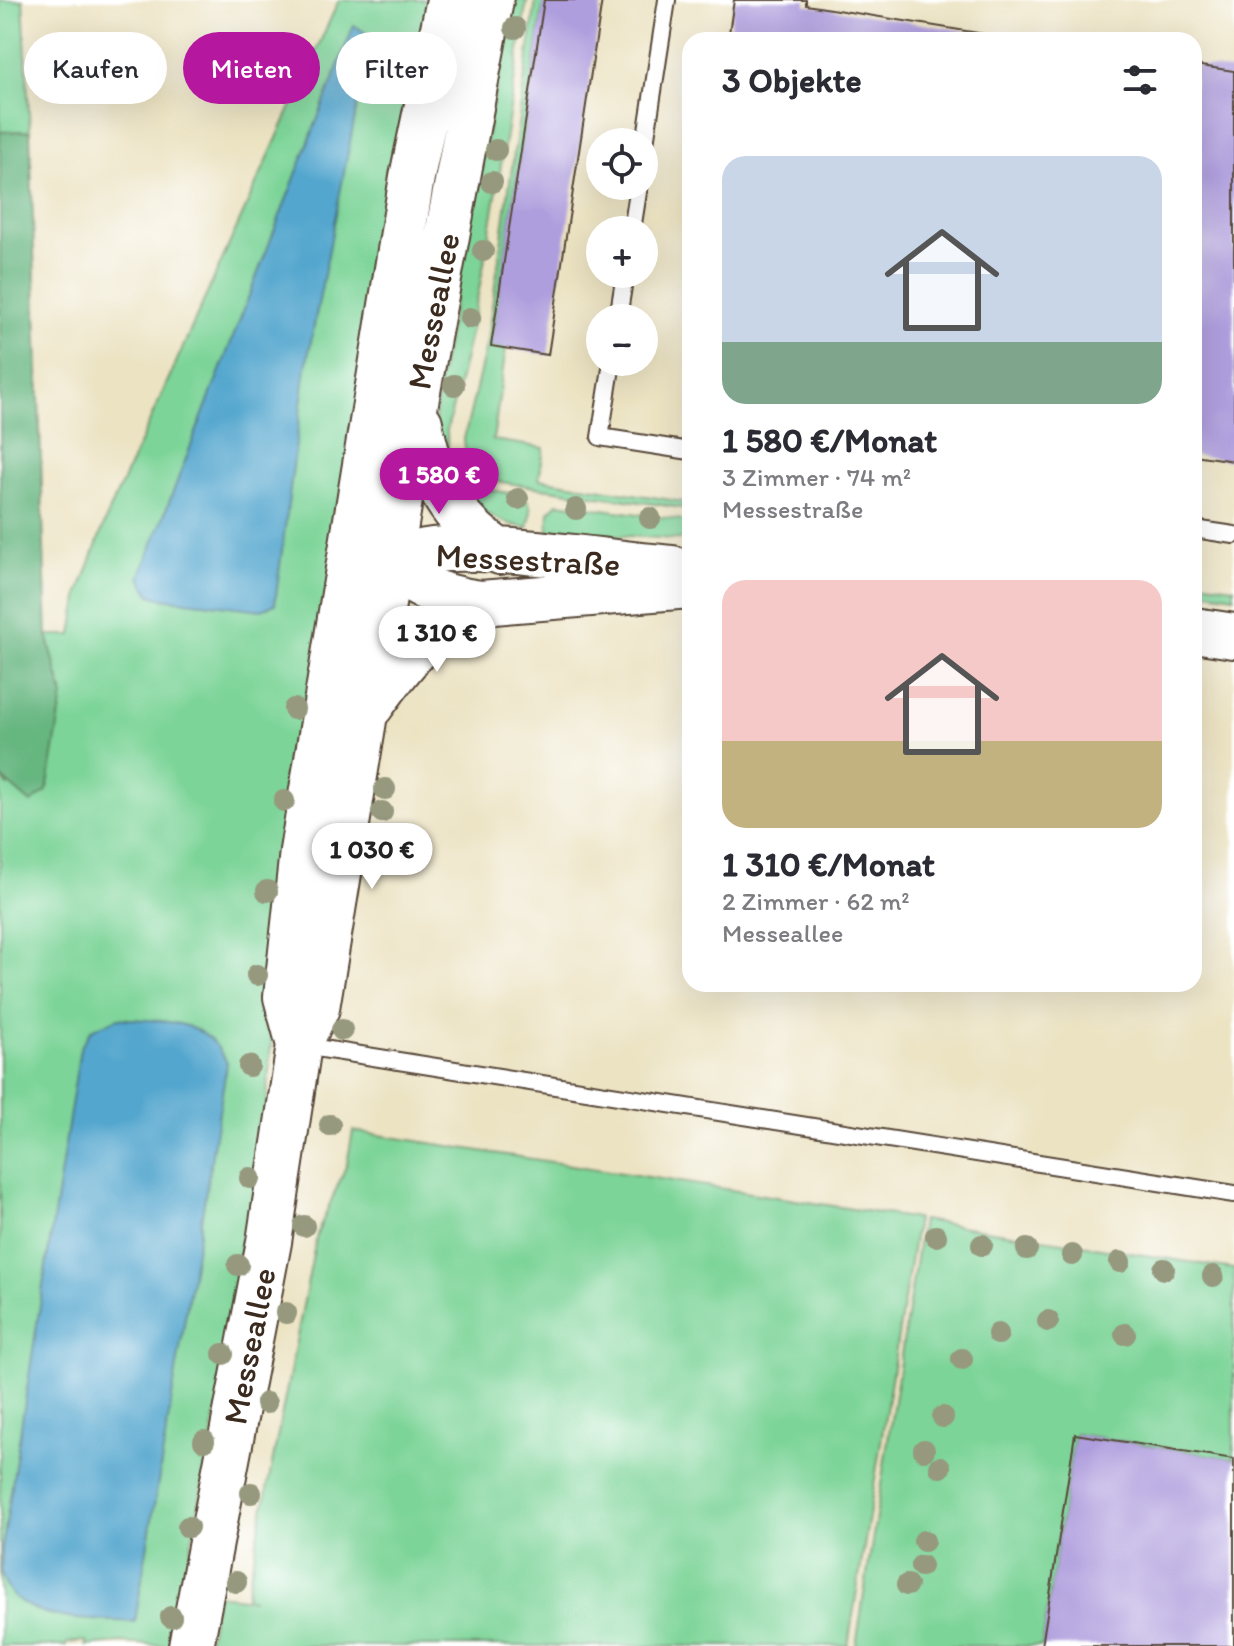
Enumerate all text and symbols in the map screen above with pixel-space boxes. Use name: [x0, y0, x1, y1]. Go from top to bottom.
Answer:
chip: Kaufen: [24, 32, 167, 104]
chip: Mieten: [183, 32, 320, 104]
chip: Filter: [336, 32, 457, 104]
icon: filters: [1118, 58, 1162, 102]
text: 3 Objekte: [722, 60, 862, 101]
map controls: [586, 128, 658, 376]
button: locate: [586, 128, 658, 200]
icon: home: [870, 208, 1014, 352]
button: +: [586, 216, 658, 288]
street label: Messeallee: [398, 229, 469, 393]
button: −: [586, 304, 658, 376]
text: 1 580 €/Monat: [722, 420, 937, 461]
pin: 1 580 €: [365, 448, 513, 516]
text: 1 580 €: [398, 458, 480, 490]
text: 3 Zimmer · 74 m²: [722, 461, 911, 493]
text: Messestraße: [722, 493, 863, 525]
street label: Messestraße: [435, 534, 621, 585]
pin: 1 310 €: [363, 606, 511, 674]
text: 1 310 €: [397, 616, 477, 648]
icon: home: [870, 632, 1014, 776]
pin: 1 030 €: [298, 823, 446, 891]
text: 1 030 €: [330, 833, 414, 865]
text: 1 310 €/Monat: [722, 844, 935, 885]
text: 2 Zimmer · 62 m²: [722, 885, 910, 917]
text: Messeallee: [722, 917, 843, 949]
street label: Messeallee: [214, 1264, 285, 1428]

